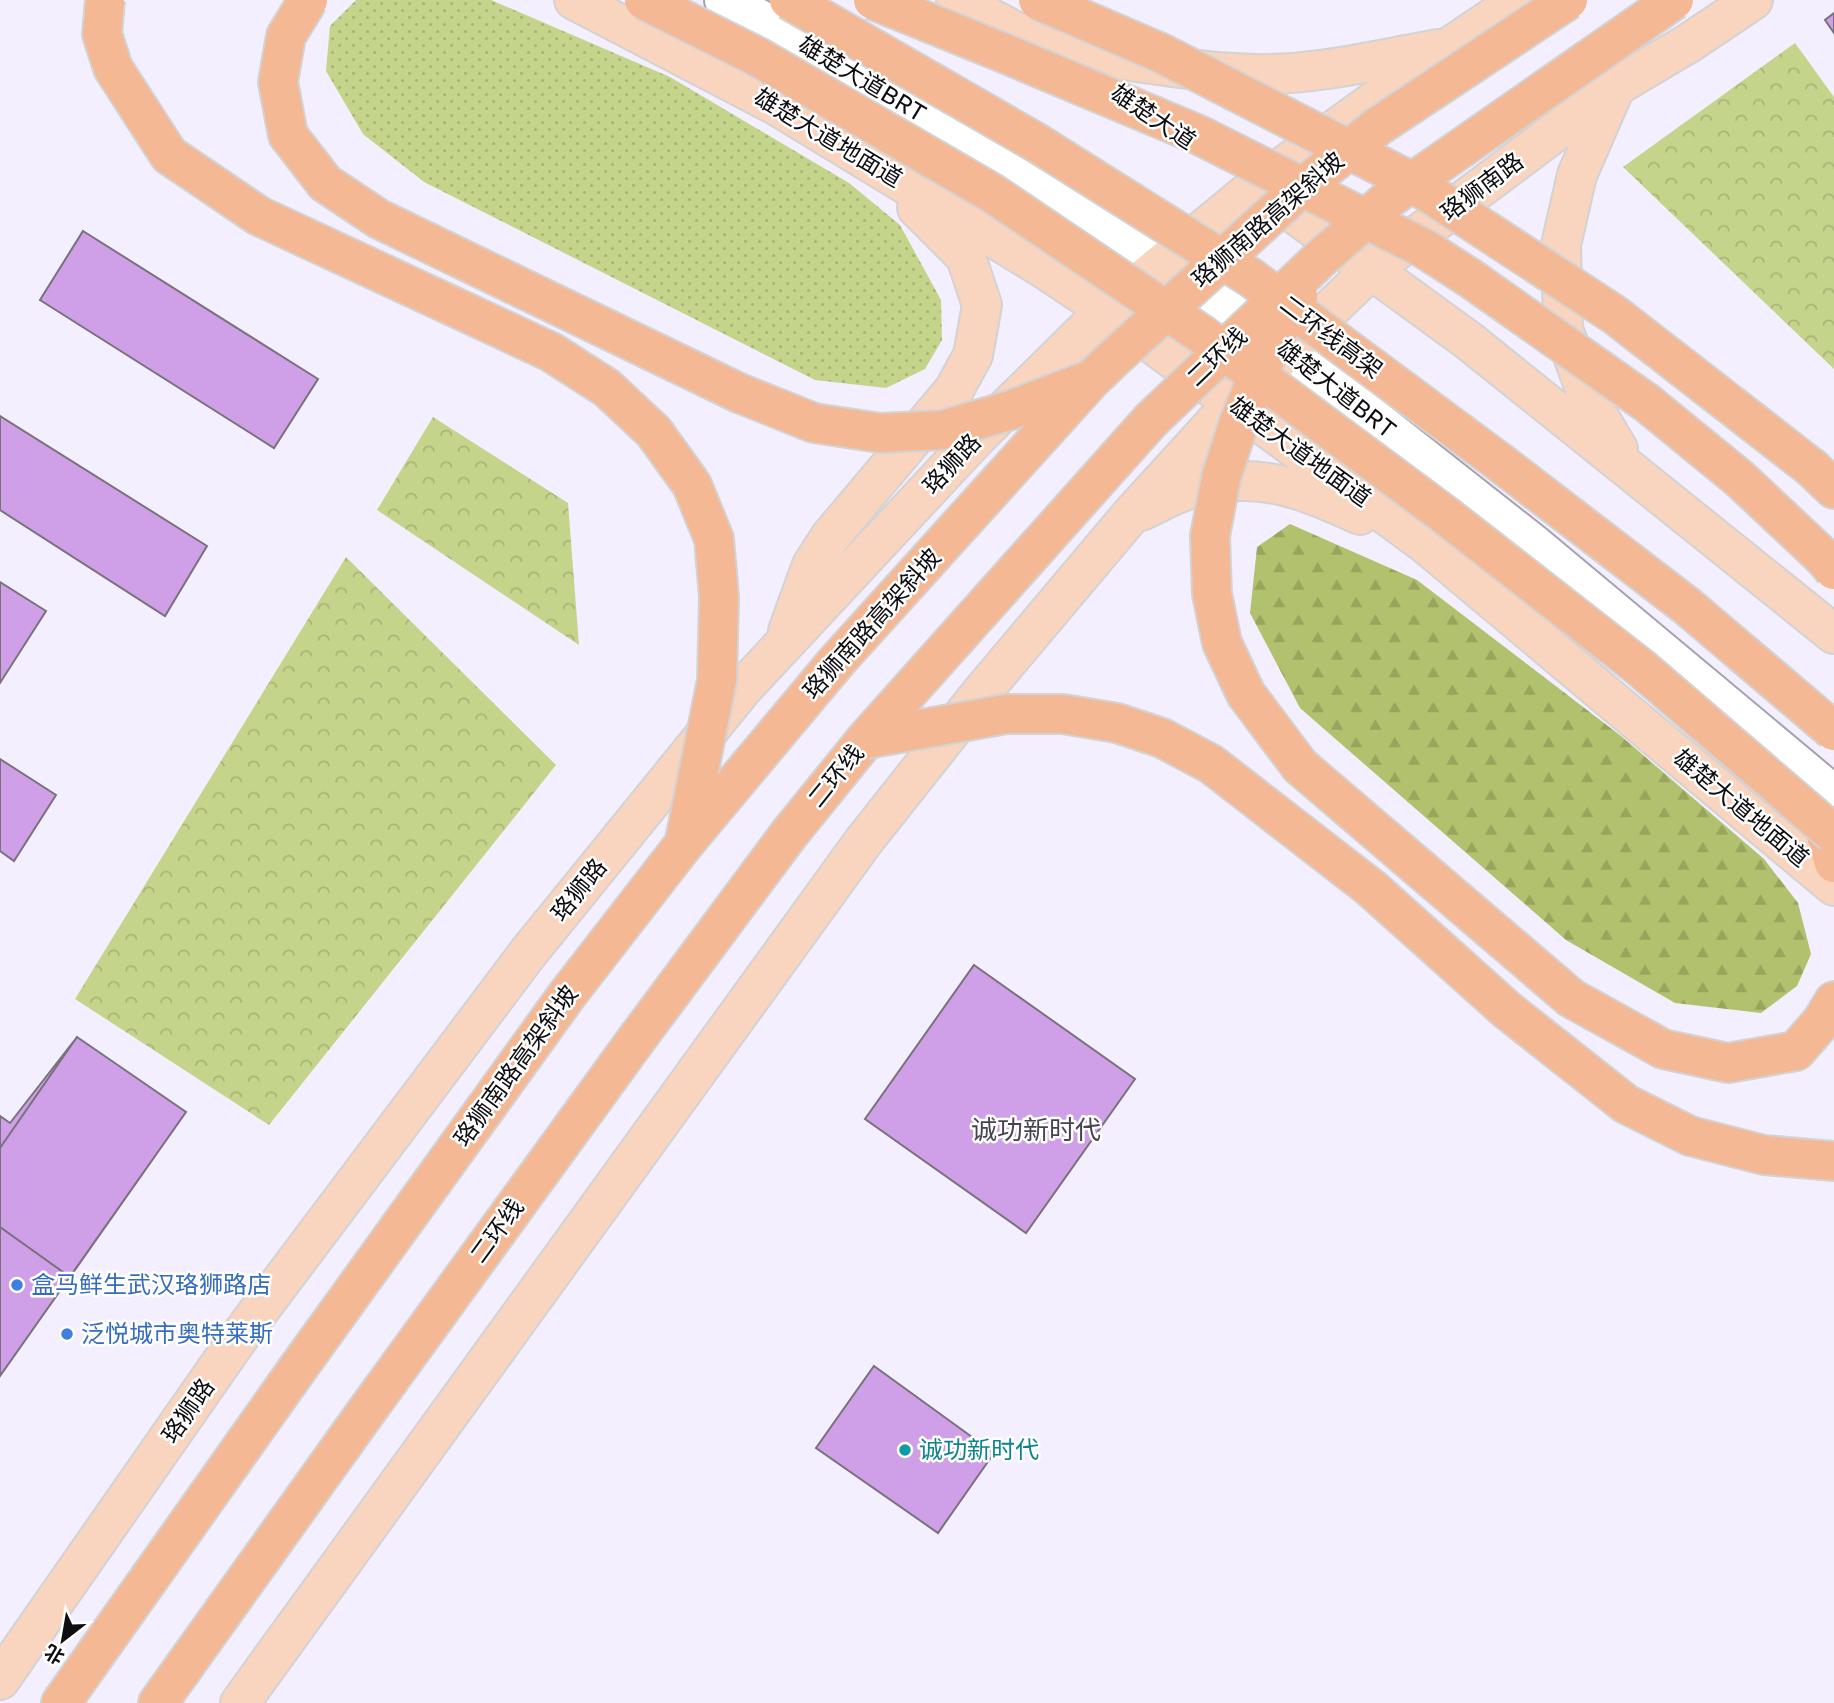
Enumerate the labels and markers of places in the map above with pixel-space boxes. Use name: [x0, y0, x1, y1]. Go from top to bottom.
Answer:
place label: 盒马鲜生武汉珞狮路店: [31, 1269, 271, 1298]
marker: 盒马鲜生武汉珞狮路店: [9, 1277, 25, 1293]
place label: 泛悦城市奥特莱斯: [81, 1318, 273, 1347]
marker: 泛悦城市奥特莱斯: [59, 1326, 75, 1342]
place label: 诚功新时代: [919, 1434, 1039, 1463]
marker: 诚功新时代: [897, 1442, 913, 1458]

